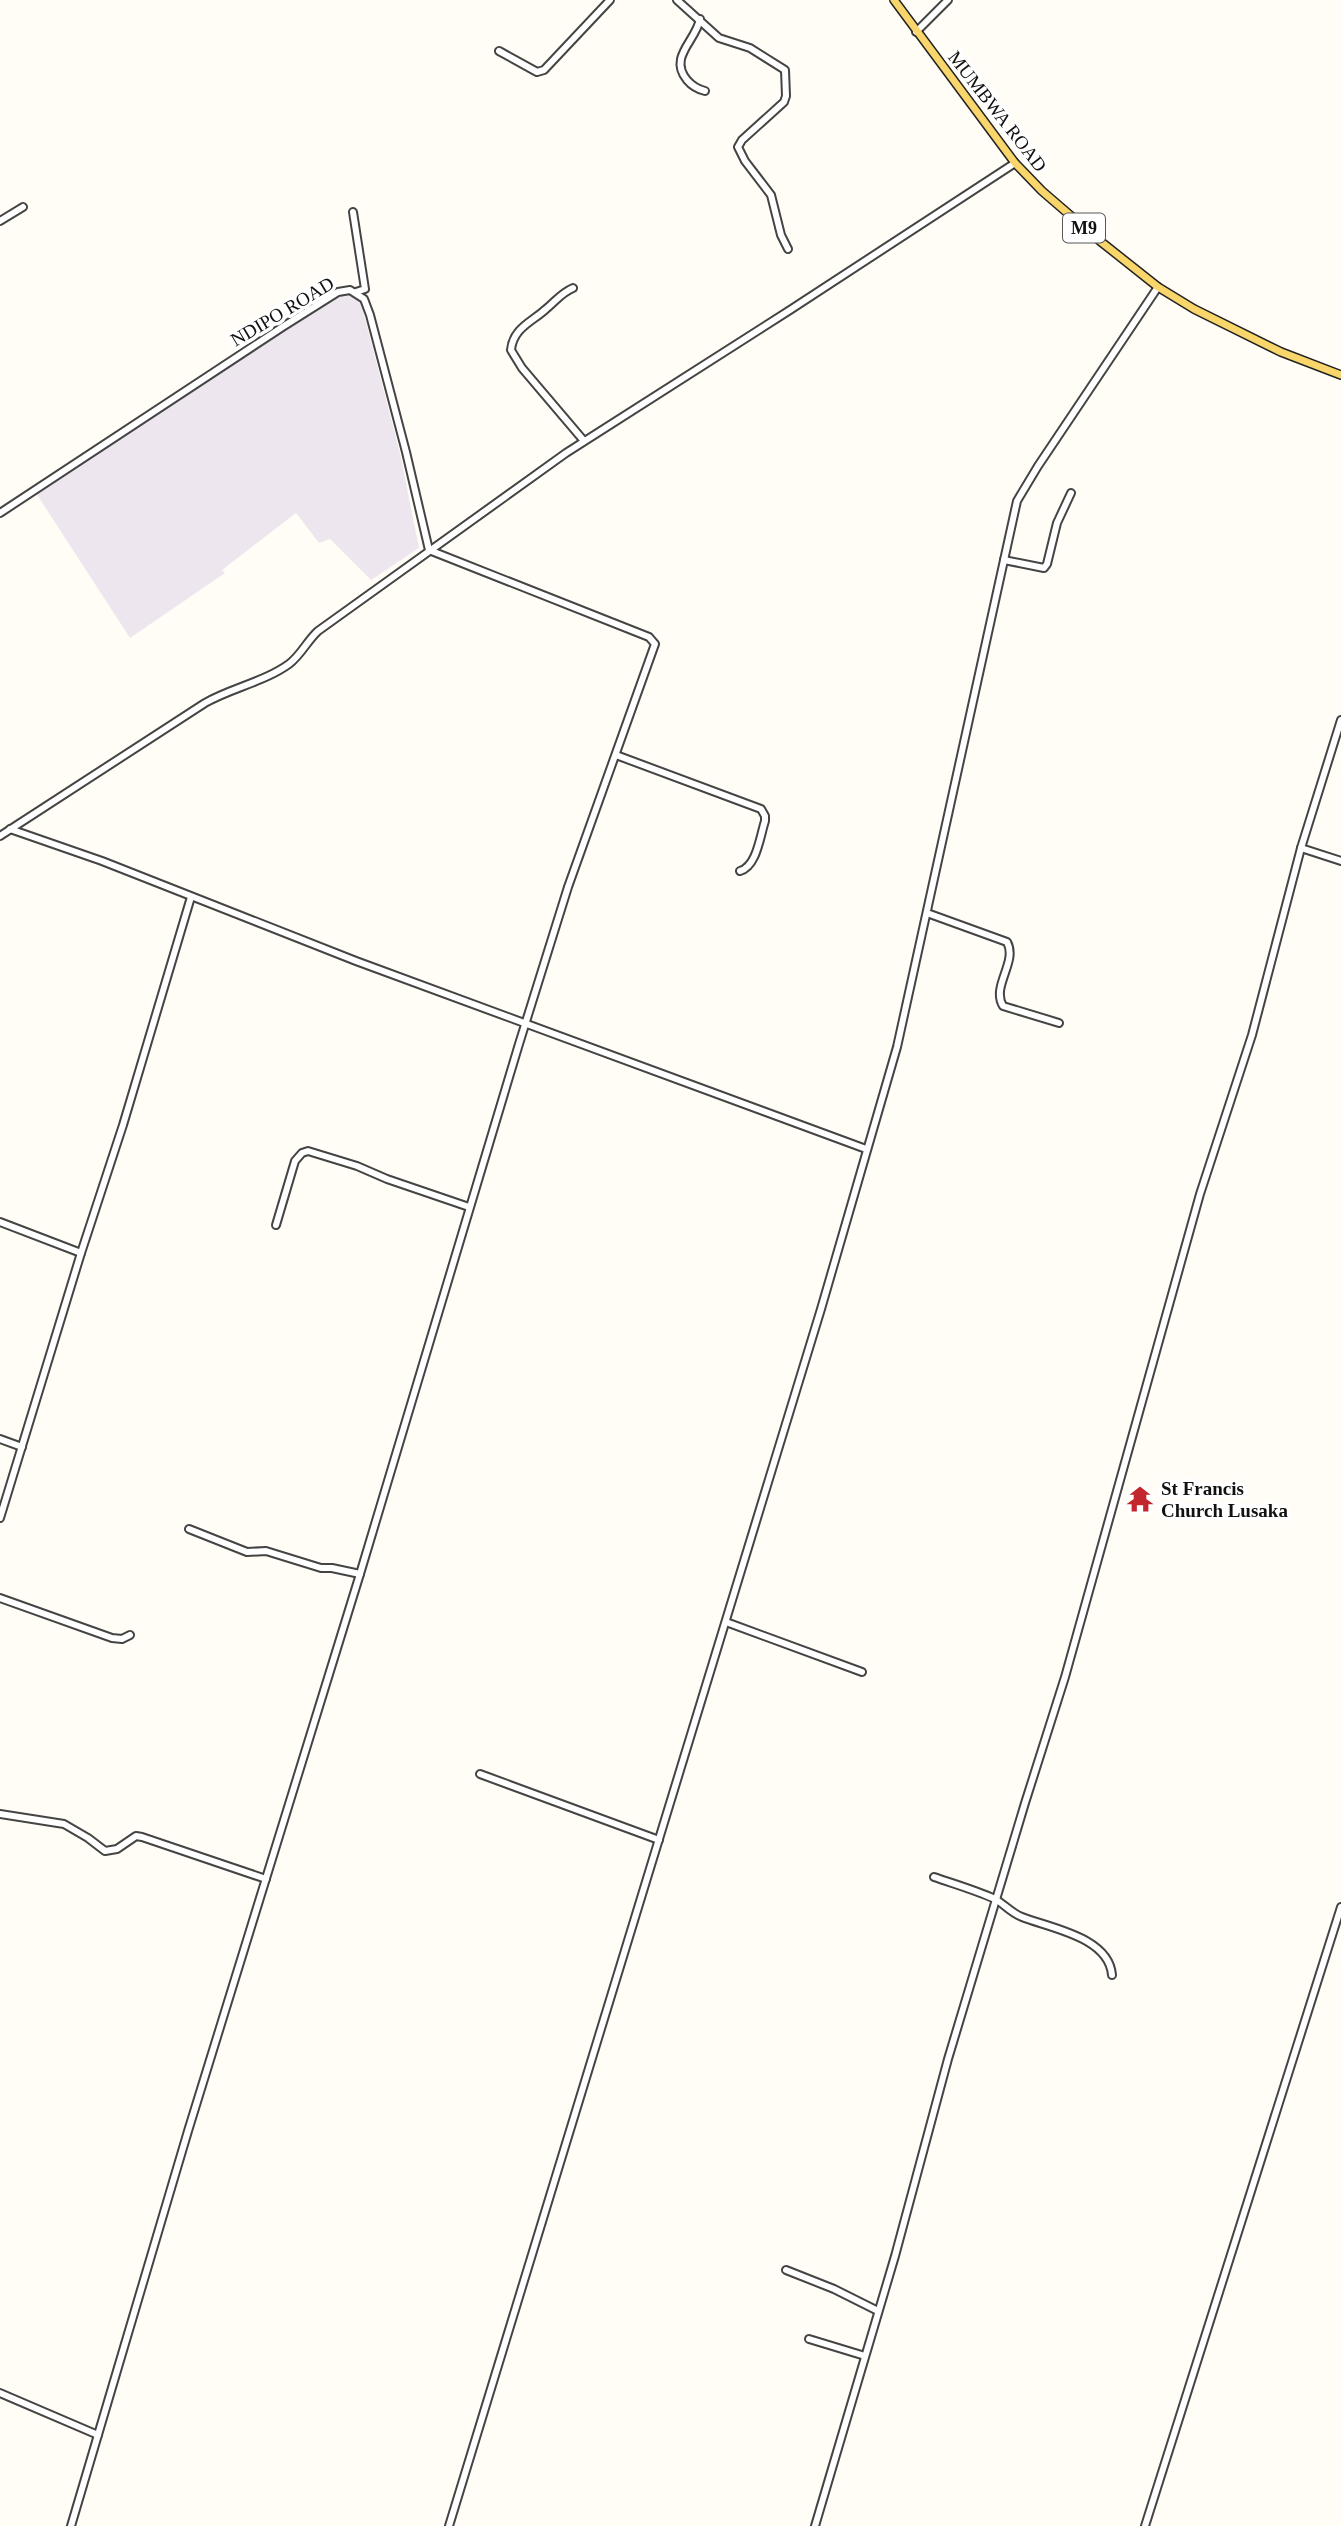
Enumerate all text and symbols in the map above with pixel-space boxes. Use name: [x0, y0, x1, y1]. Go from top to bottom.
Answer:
street label: MUMBWA ROAD: [944, 47, 1051, 176]
road number: M9: [1063, 213, 1105, 242]
street label: NDIPO ROAD: [227, 272, 338, 350]
place label: St Francis Church Lusaka: [1161, 1478, 1288, 1521]
temple icon: St Francis Church Lusaka: [1125, 1484, 1155, 1514]

